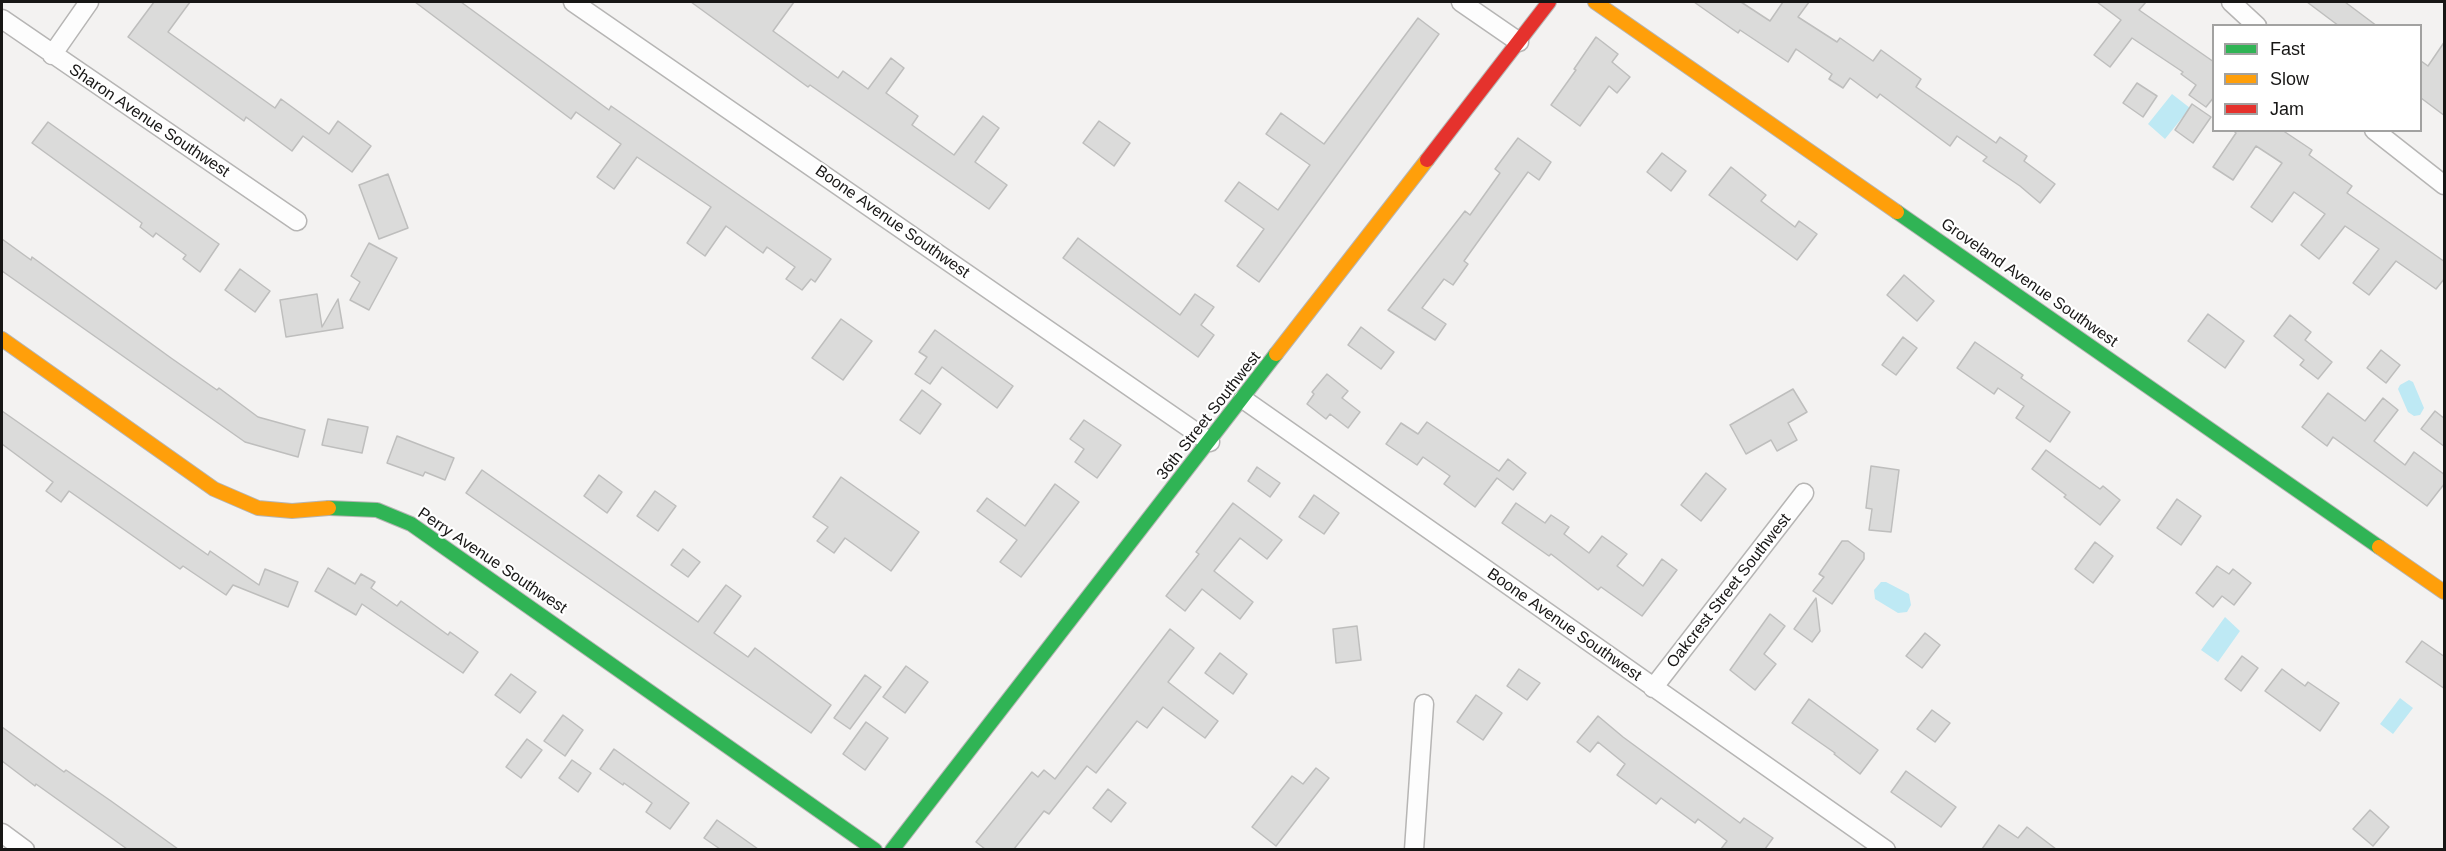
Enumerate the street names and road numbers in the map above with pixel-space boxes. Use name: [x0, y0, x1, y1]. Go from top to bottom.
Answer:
street label: Sharon Avenue Southwest: [65, 60, 233, 182]
street label: Boone Avenue Southwest: [811, 161, 973, 283]
street label: Groveland Avenue Southwest: [1937, 215, 2121, 351]
street label: 36th Street Southwest: [1153, 348, 1265, 484]
street label: Perry Avenue Southwest: [414, 504, 570, 618]
street label: Oakcrest Street Southwest: [1663, 510, 1795, 672]
street label: Boone Avenue Southwest: [1483, 564, 1645, 686]

